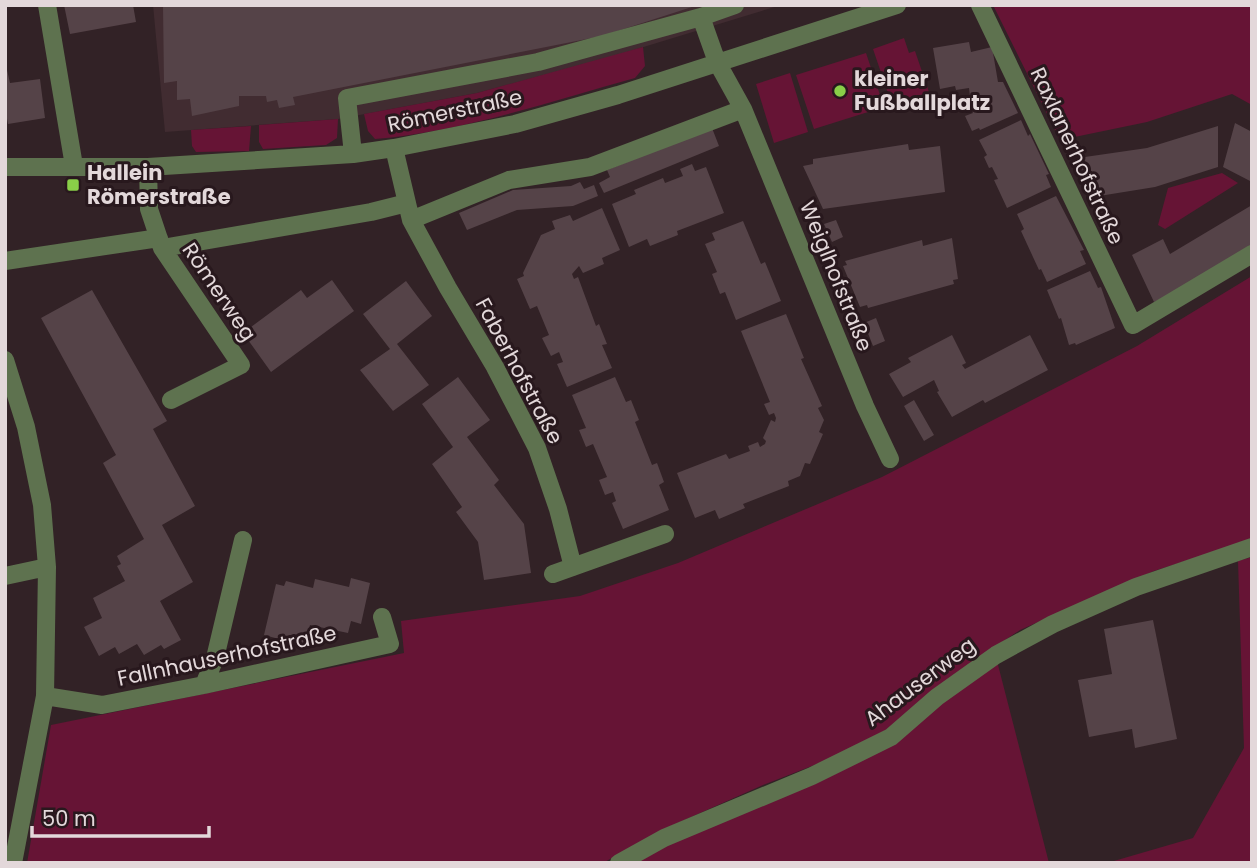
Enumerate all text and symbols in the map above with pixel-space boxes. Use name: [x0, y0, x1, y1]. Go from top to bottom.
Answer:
street label: Raxlanerhofstraße: [1024, 62, 1131, 249]
place label: kleiner Fußballplatz: [854, 64, 990, 117]
street label: Römerstraße: [385, 82, 525, 139]
marker: kleiner Fußballplatz: [832, 83, 848, 99]
place label: Hallein Römerstraße: [87, 158, 231, 211]
marker: Hallein Römerstraße: [65, 177, 81, 193]
street label: Weiglhofstraße: [793, 196, 880, 355]
street label: Römerweg: [176, 237, 263, 347]
street label: Faberhofstraße: [469, 293, 570, 449]
street label: Fallnhauserhofstraße: [115, 618, 339, 693]
street label: Ahauserweg: [858, 630, 981, 733]
scale bar: [32, 794, 208, 838]
text: 50 m: [42, 804, 96, 833]

